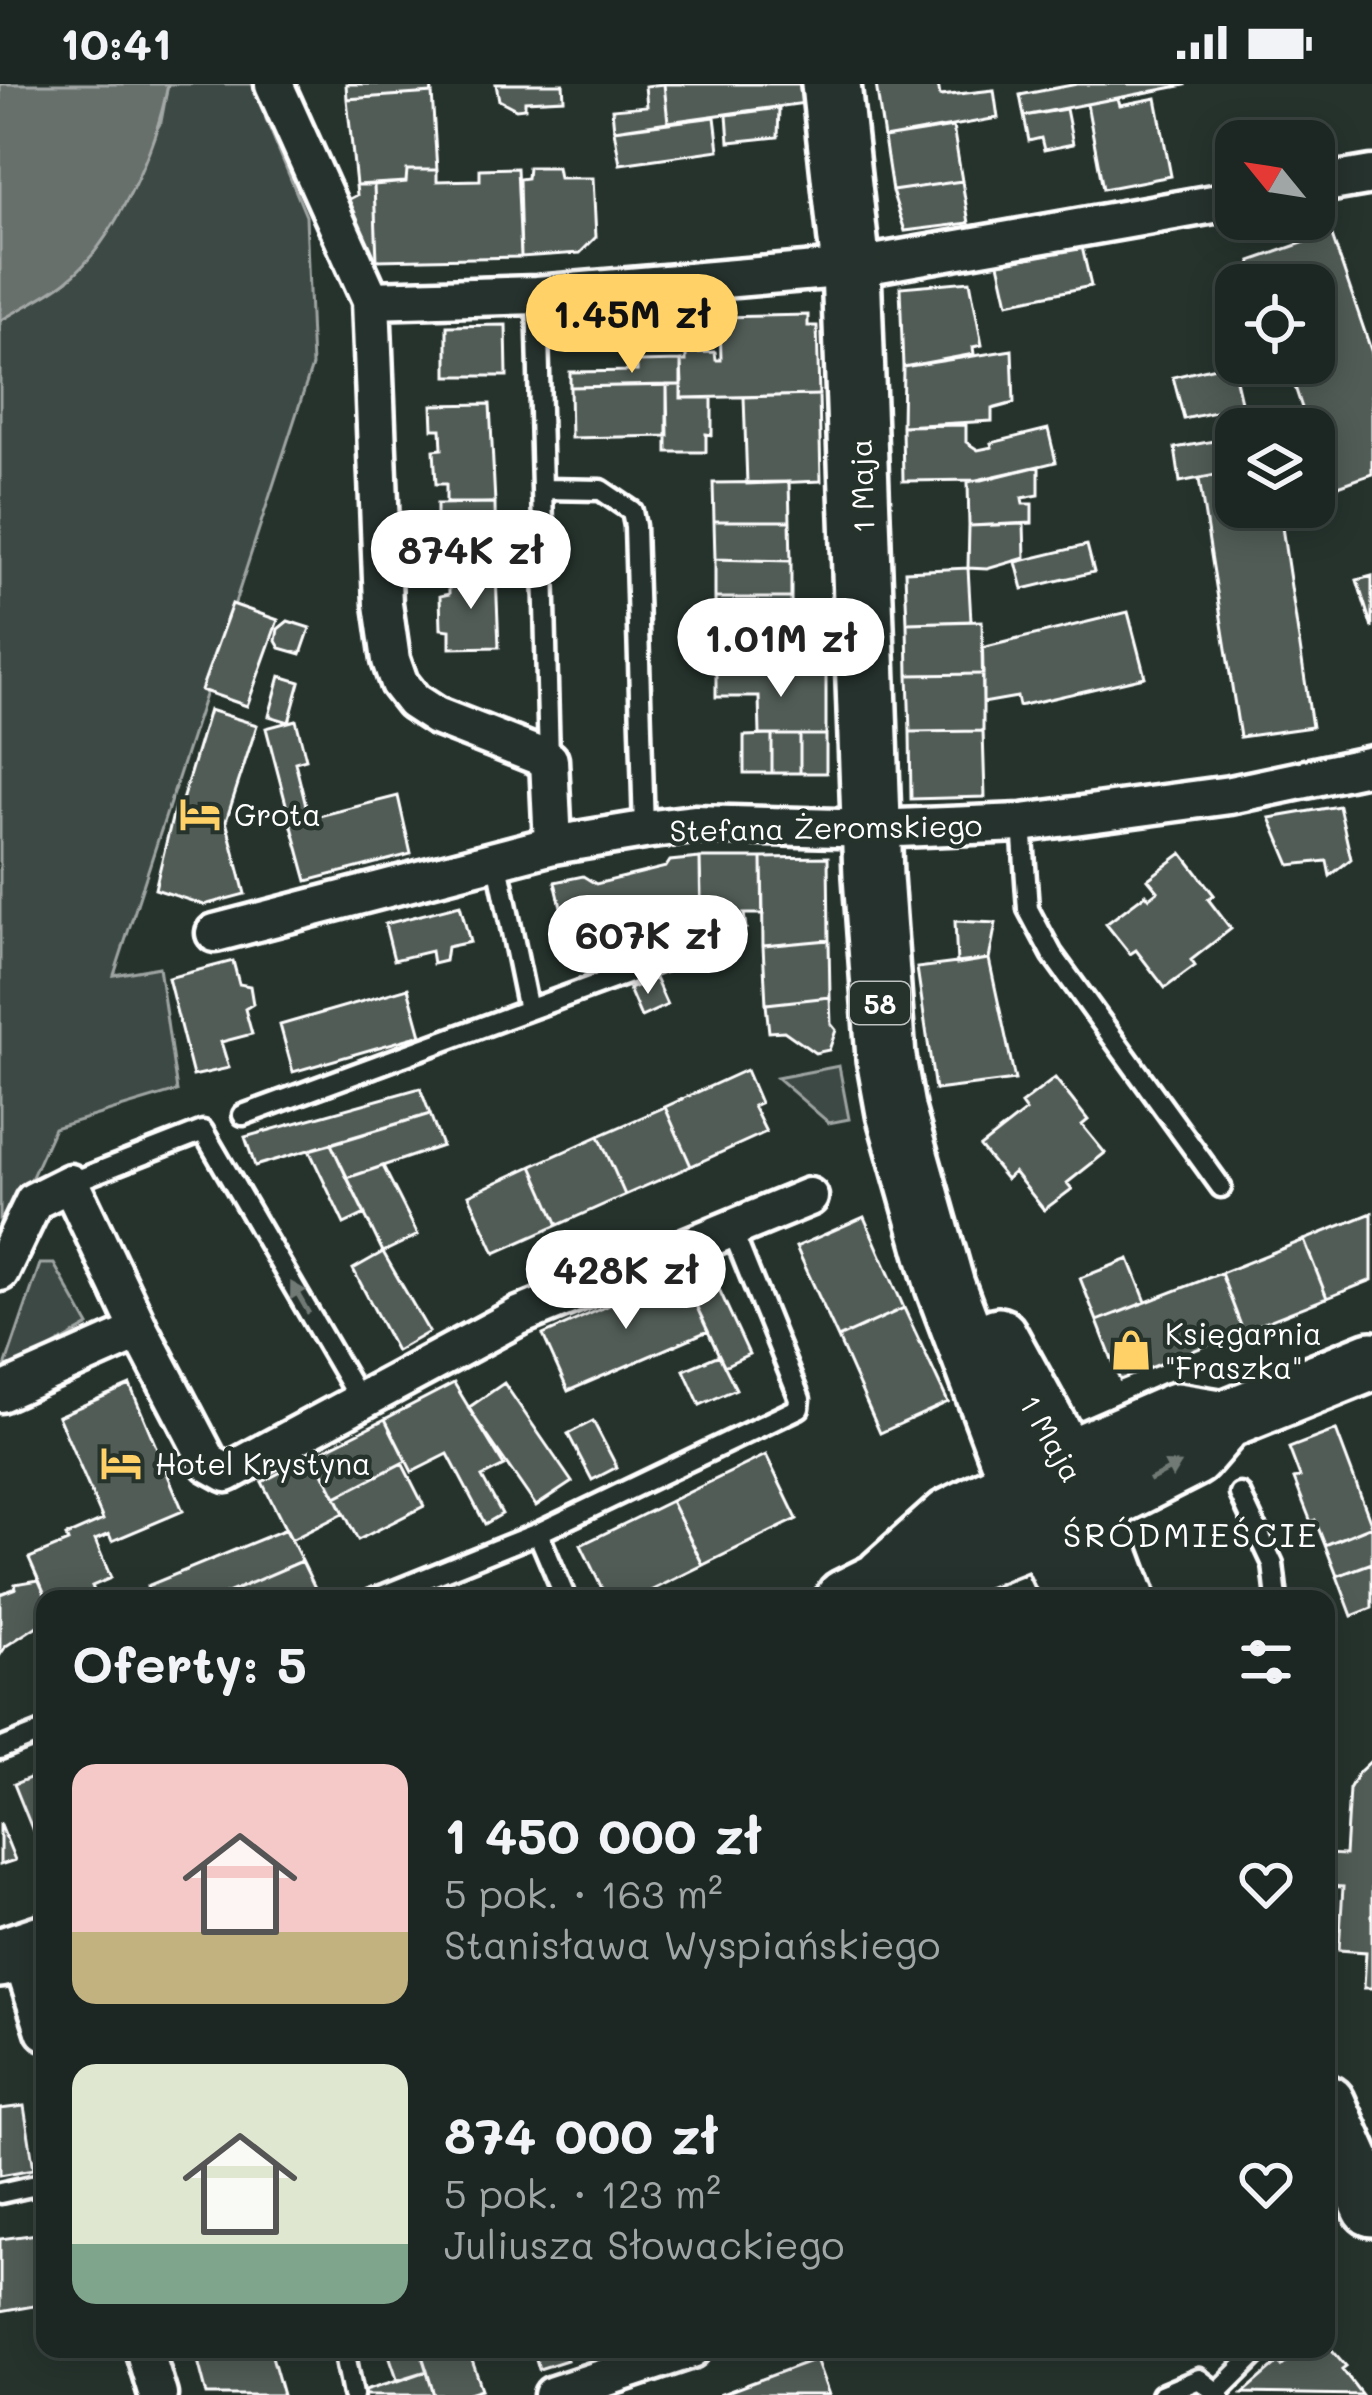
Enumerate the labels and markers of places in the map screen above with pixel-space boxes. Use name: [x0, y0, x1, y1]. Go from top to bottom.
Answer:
pin: 1.45M zł: [508, 274, 756, 376]
pin: 874K zł: [360, 510, 582, 612]
pin: 1.01M zł: [657, 598, 905, 700]
hotel icon: Grota: [177, 791, 223, 837]
place label: Grota: [234, 794, 321, 834]
pin: 607K zł: [537, 895, 759, 997]
pin: 428K zł: [515, 1230, 737, 1332]
place label: Księgarnia "Fraszka": [1165, 1313, 1322, 1387]
shop icon: Księgarnia "Fraszka": [1108, 1327, 1154, 1373]
hotel icon: Hotel Krystyna: [98, 1440, 144, 1486]
place label: Hotel Krystyna: [155, 1443, 371, 1483]

